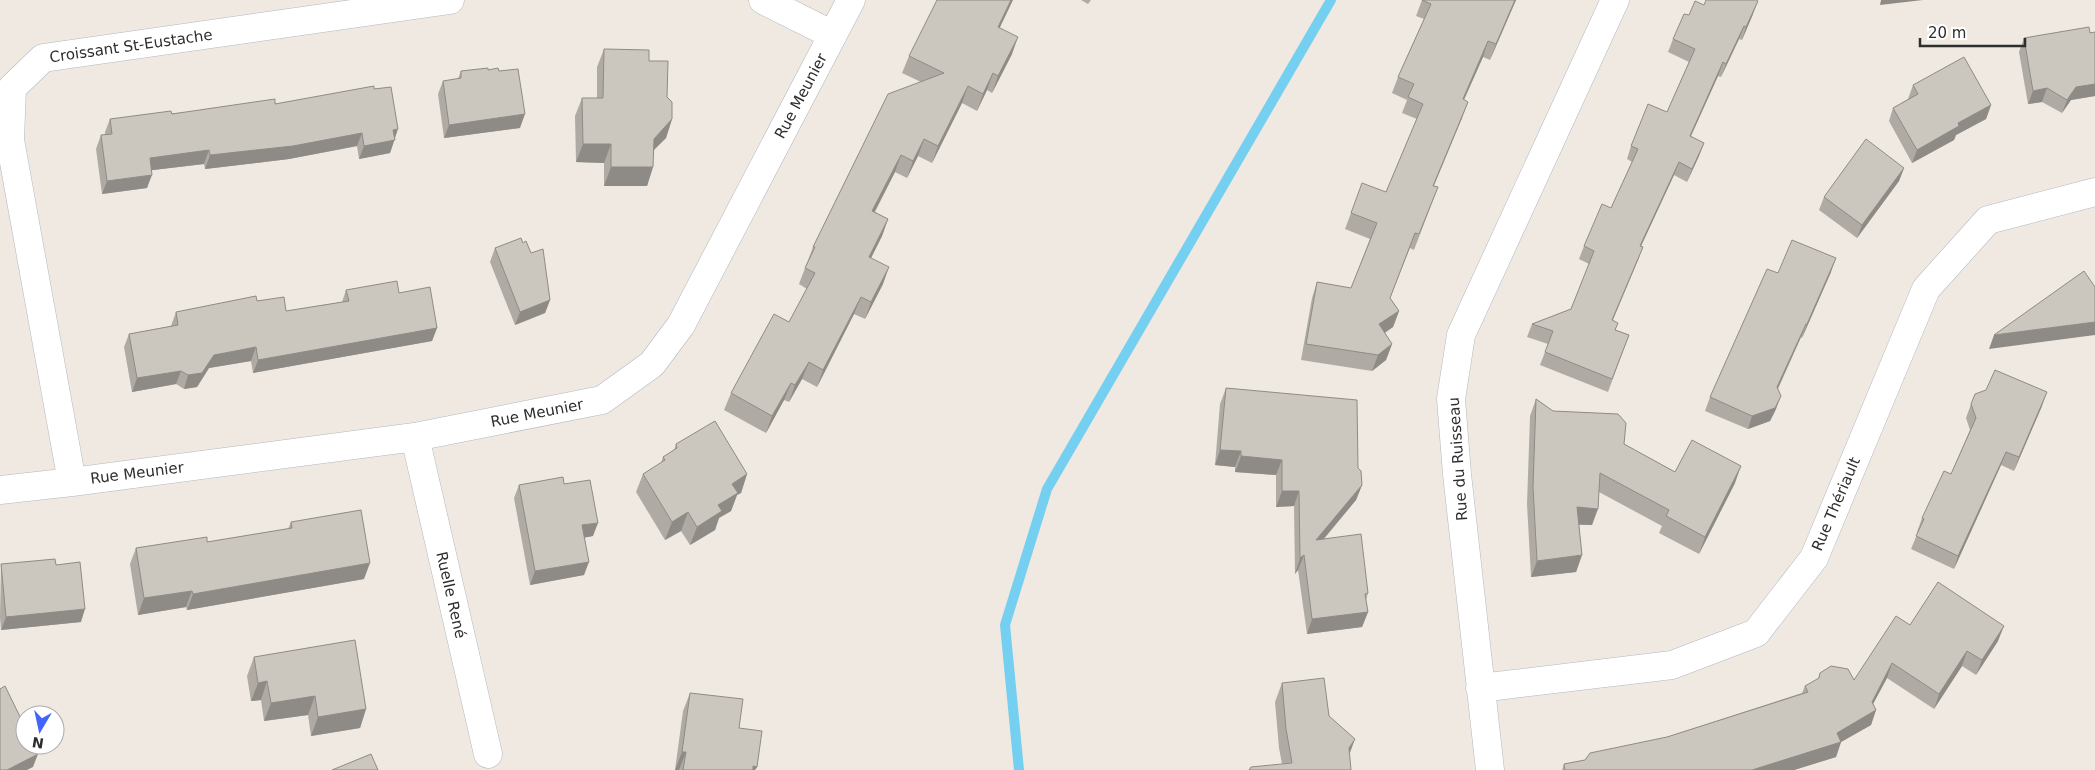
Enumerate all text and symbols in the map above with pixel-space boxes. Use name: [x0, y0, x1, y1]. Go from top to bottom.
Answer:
scale bar: [1920, 15, 2025, 47]
text: 20 m: [1928, 24, 1966, 42]
street label: Croissant St-Eustache: [48, 26, 214, 66]
street label: Rue Meunier: [771, 50, 831, 142]
street label: Rue Meunier: [489, 395, 586, 431]
street label: Rue du Ruisseau: [1445, 397, 1471, 521]
street label: Rue Thériault: [1808, 454, 1864, 554]
street label: Rue Meunier: [89, 458, 186, 488]
street label: Ruelle René: [432, 550, 470, 640]
north arrow: [15, 705, 65, 755]
text: N: [31, 734, 45, 752]

